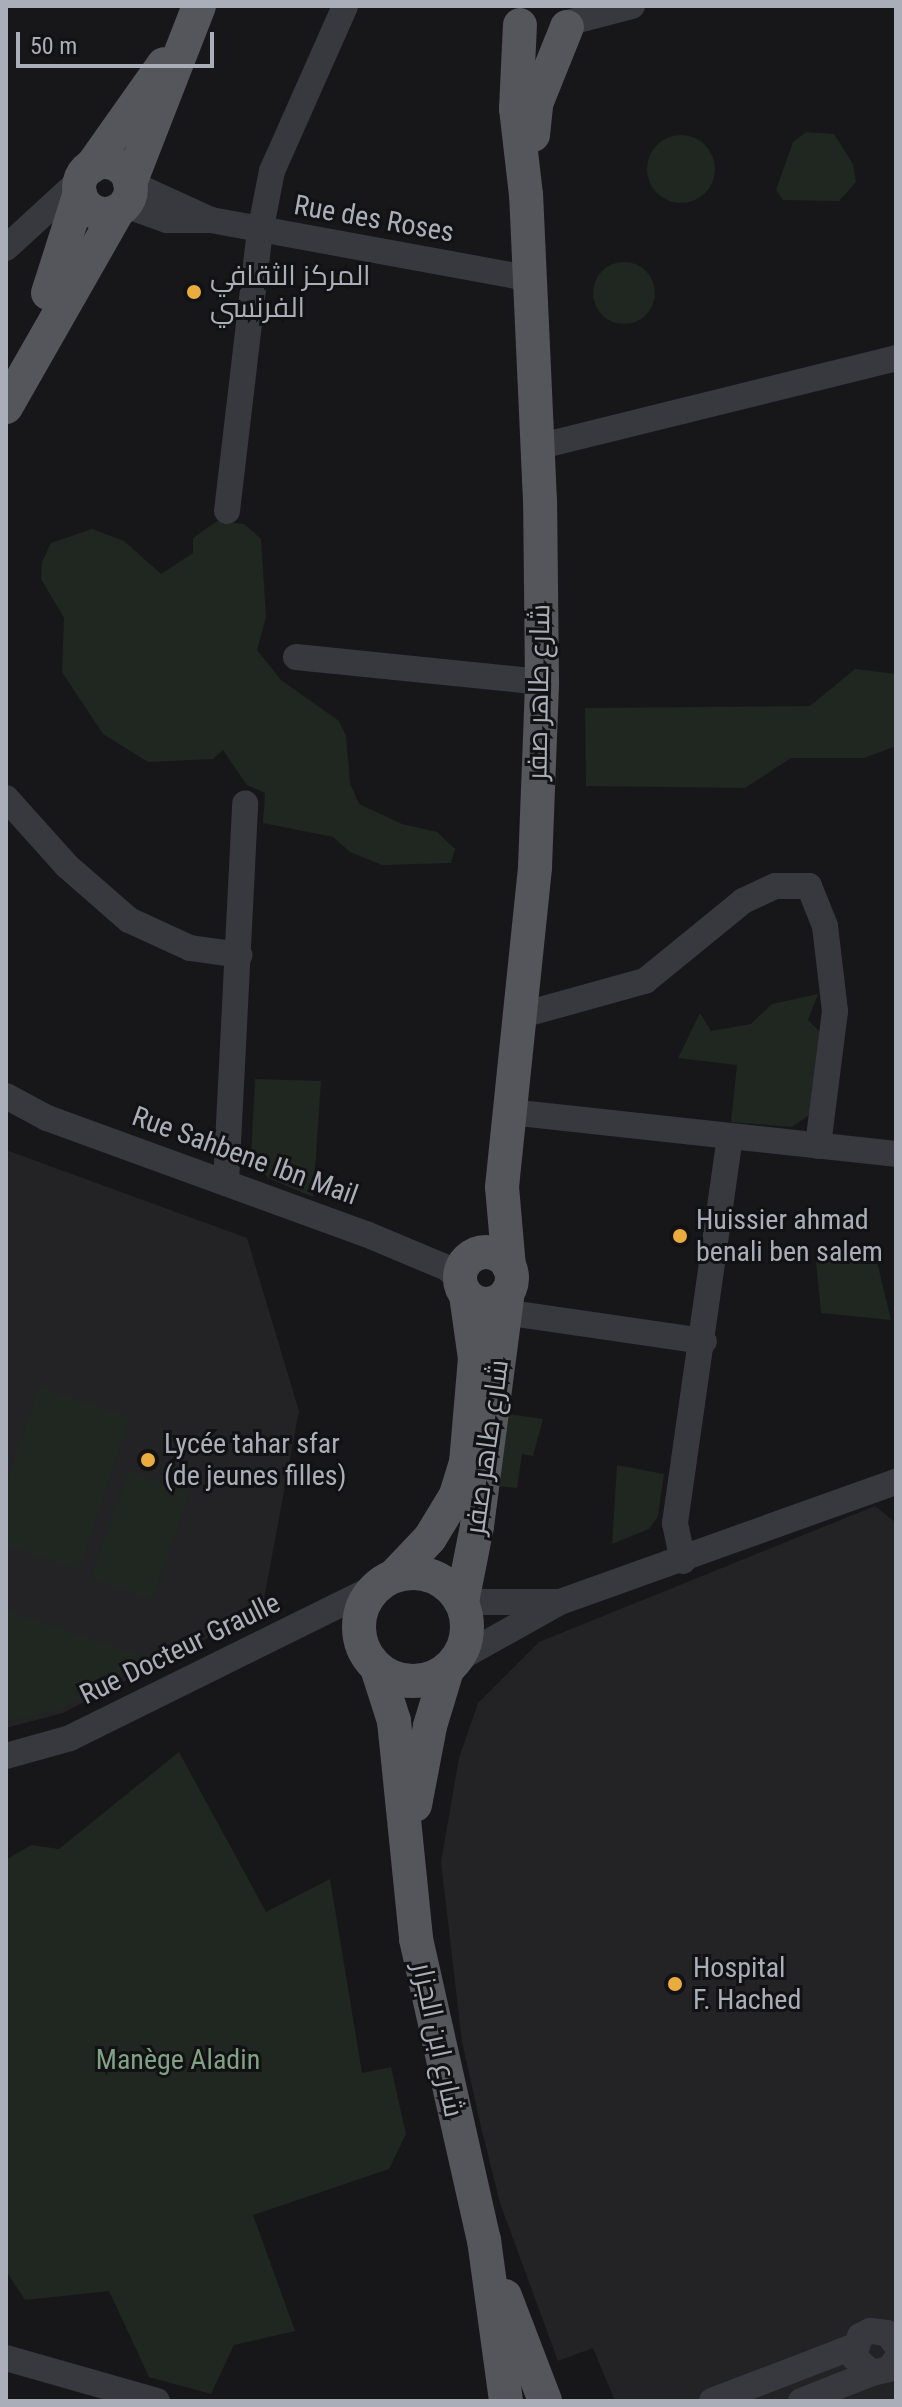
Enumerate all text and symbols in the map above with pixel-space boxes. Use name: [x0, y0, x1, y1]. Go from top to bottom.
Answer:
scale bar: [20, 16, 218, 66]
text: 50 m: [30, 32, 77, 60]
street label: Rue des Roses: [291, 188, 457, 250]
place label: المركز الثقافي الفرنسي: [210, 259, 371, 325]
marker: المركز الثقافي الفرنسي: [185, 283, 203, 301]
street label: شارع طاهر صفر: [521, 604, 557, 780]
street label: Rue Sahbene Ibn Mail: [128, 1100, 362, 1212]
place label: Huissier ahmad benali ben salem: [696, 1203, 883, 1269]
marker: Huissier ahmad benali ben salem: [671, 1227, 689, 1245]
street label: شارع طاهر صفر: [458, 1357, 516, 1537]
place label: Lycée tahar sfar (de jeunes filles): [164, 1427, 346, 1493]
marker: Lycée tahar sfar (de jeunes filles): [139, 1451, 157, 1469]
street label: Rue Docteur Graulle: [75, 1586, 285, 1712]
place label: Hospital F. Hached: [693, 1951, 801, 2017]
street label: شارع ابن الجزار: [405, 1960, 471, 2120]
marker: Hospital F. Hached: [664, 1973, 686, 1995]
park label: Manège Aladin: [96, 2043, 260, 2077]

